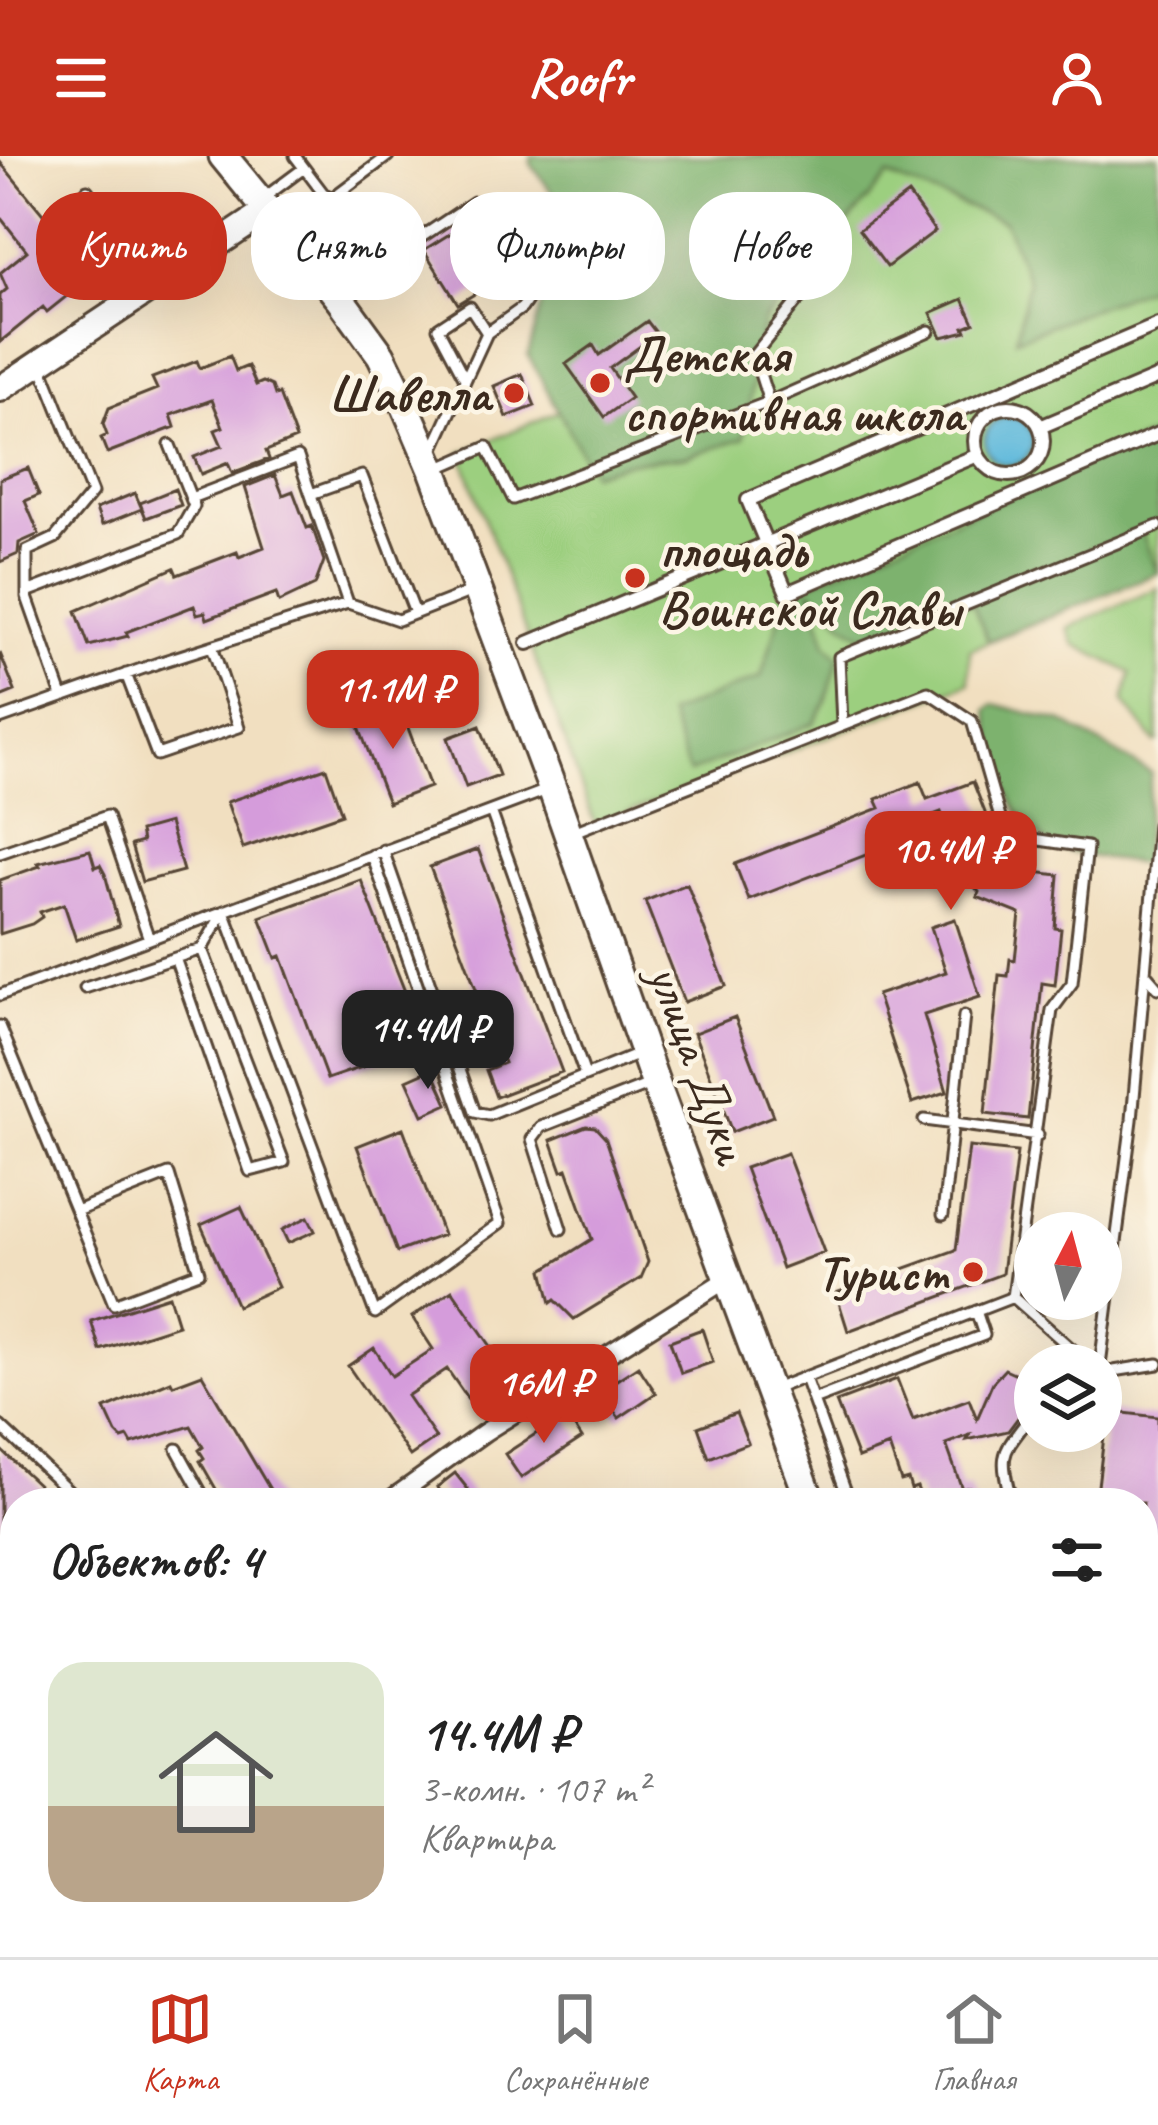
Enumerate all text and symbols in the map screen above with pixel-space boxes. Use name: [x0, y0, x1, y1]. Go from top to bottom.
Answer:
text: Roofr: [527, 44, 631, 112]
icon: menu: [48, 45, 114, 111]
icon: person: [1044, 45, 1110, 111]
chip: Купить: [36, 192, 227, 300]
chip: Снять: [251, 192, 426, 300]
chip: Фильтры: [450, 192, 665, 300]
chip: Новое: [689, 192, 852, 300]
place label: Детская спортивная школа: [624, 323, 967, 446]
place label: Шавелла: [328, 362, 494, 426]
marker: Детская спортивная школа: [587, 370, 613, 396]
marker: Шавелла: [501, 380, 527, 406]
place label: площадь Воинской Славы: [659, 518, 964, 641]
marker: площадь Воинской Славы: [622, 565, 648, 591]
pin: 11.1M ₽: [282, 650, 504, 752]
text: 11.1M ₽: [334, 664, 452, 713]
pin: 10.4M ₽: [840, 811, 1062, 913]
text: 10.4M ₽: [892, 825, 1010, 874]
street label: улица Дуки: [633, 953, 765, 1173]
pin: 14.4M ₽: [317, 990, 539, 1092]
text: 14.4M ₽: [369, 1004, 487, 1053]
north arrow: [1014, 1212, 1122, 1320]
map controls: [1014, 1212, 1122, 1452]
place label: Турист: [817, 1241, 950, 1305]
marker: Турист: [960, 1259, 986, 1285]
pin: 16M ₽: [460, 1344, 628, 1446]
button: layers: [1014, 1344, 1122, 1452]
text: 16M ₽: [497, 1358, 591, 1407]
icon: filters: [1044, 1527, 1110, 1593]
text: Объектов: 4: [48, 1528, 261, 1592]
text: 14.4M ₽: [420, 1701, 575, 1765]
icon: home: [144, 1710, 288, 1854]
text: 3-комн. · 107 m²: [420, 1765, 648, 1814]
text: Квартира: [420, 1814, 553, 1863]
tab: Карта: [143, 1986, 218, 2100]
tab: Сохранённые: [504, 1986, 647, 2100]
tab: Главная: [933, 1986, 1015, 2100]

